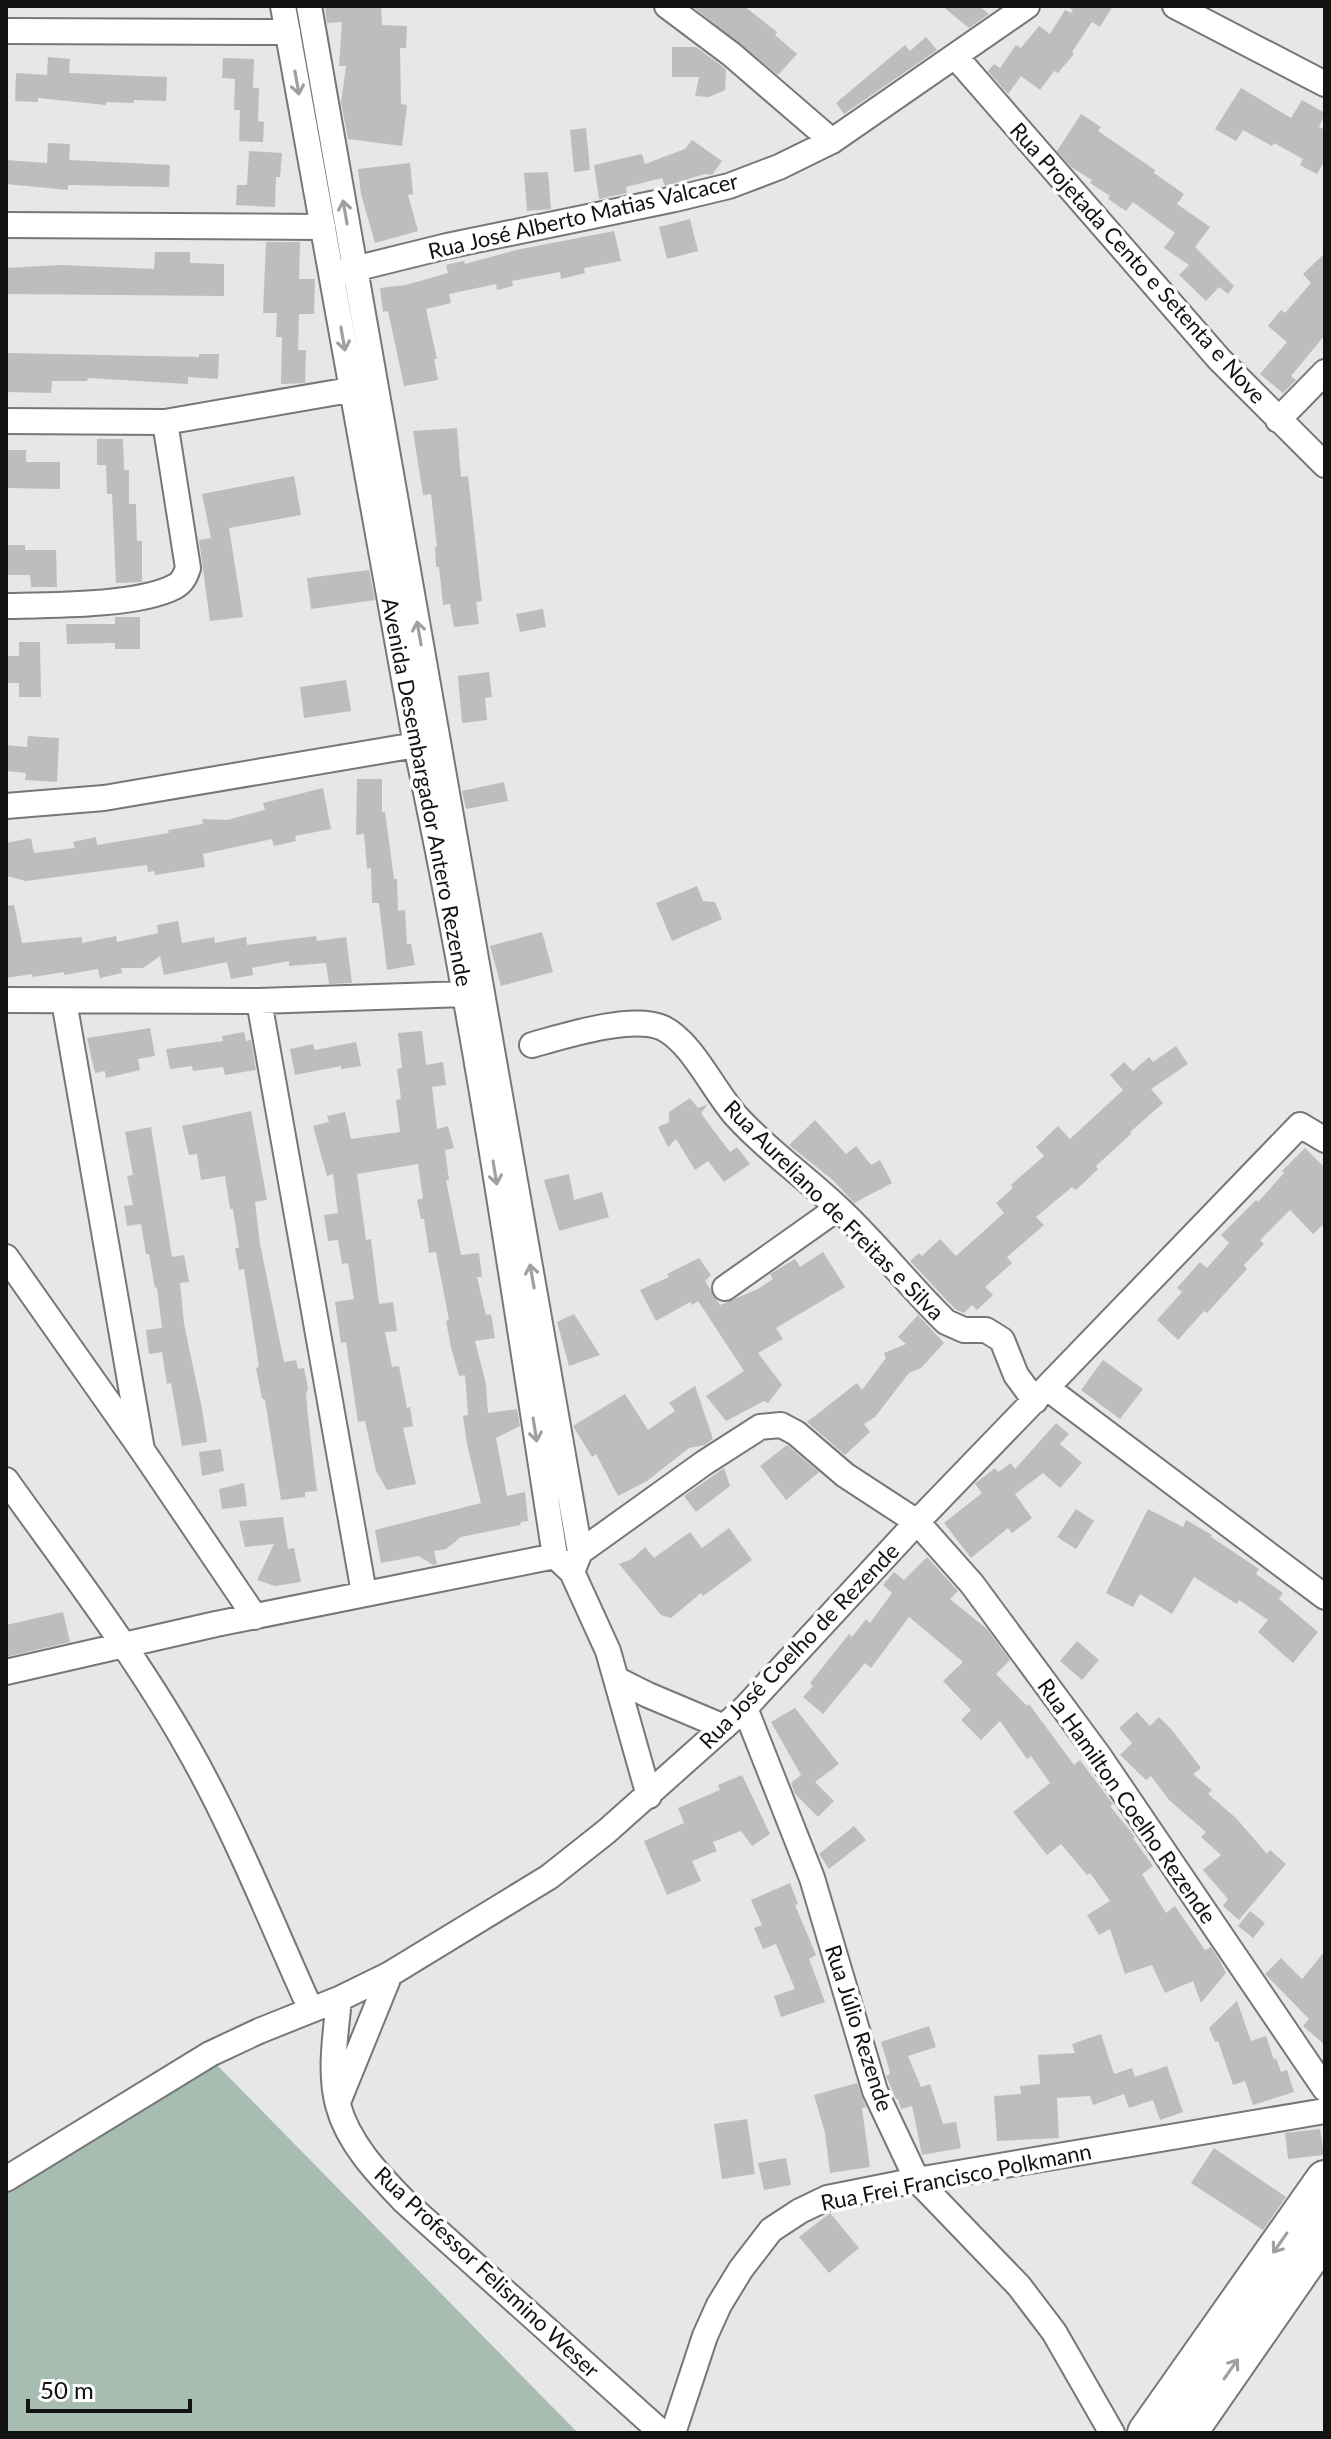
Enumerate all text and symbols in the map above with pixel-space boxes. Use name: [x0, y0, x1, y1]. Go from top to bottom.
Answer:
one-way arrow: [290, 70, 305, 95]
street label: Rua Projetada Cento e Setenta e Nove: [1005, 116, 1272, 409]
street label: Rua José Alberto Matias Valcacer: [425, 167, 741, 264]
one-way arrow: [337, 200, 352, 225]
one-way arrow: [337, 325, 352, 351]
street label: Avenida Desembargador Antero Rezende: [377, 595, 478, 989]
one-way arrow: [411, 621, 426, 647]
street label: Rua Aureliano de Freitas e Silva: [719, 1094, 950, 1325]
one-way arrow: [488, 1160, 503, 1185]
one-way arrow: [523, 1263, 538, 1289]
one-way arrow: [528, 1416, 543, 1442]
street label: Rua José Coelho de Rezende: [693, 1537, 904, 1754]
street label: Rua Hamilton Coelho Rezende: [1032, 1673, 1222, 1928]
street label: Rua Júlio Rezende: [820, 1941, 899, 2115]
street label: Rua Frei Francisco Polkmann: [818, 2137, 1093, 2216]
street label: Rua Professor Felismino Weser: [369, 2160, 605, 2383]
one-way arrow: [1272, 2232, 1288, 2254]
one-way arrow: [1223, 2358, 1239, 2380]
scale bar: [28, 2363, 190, 2413]
text: 50 m: [40, 2375, 94, 2404]

